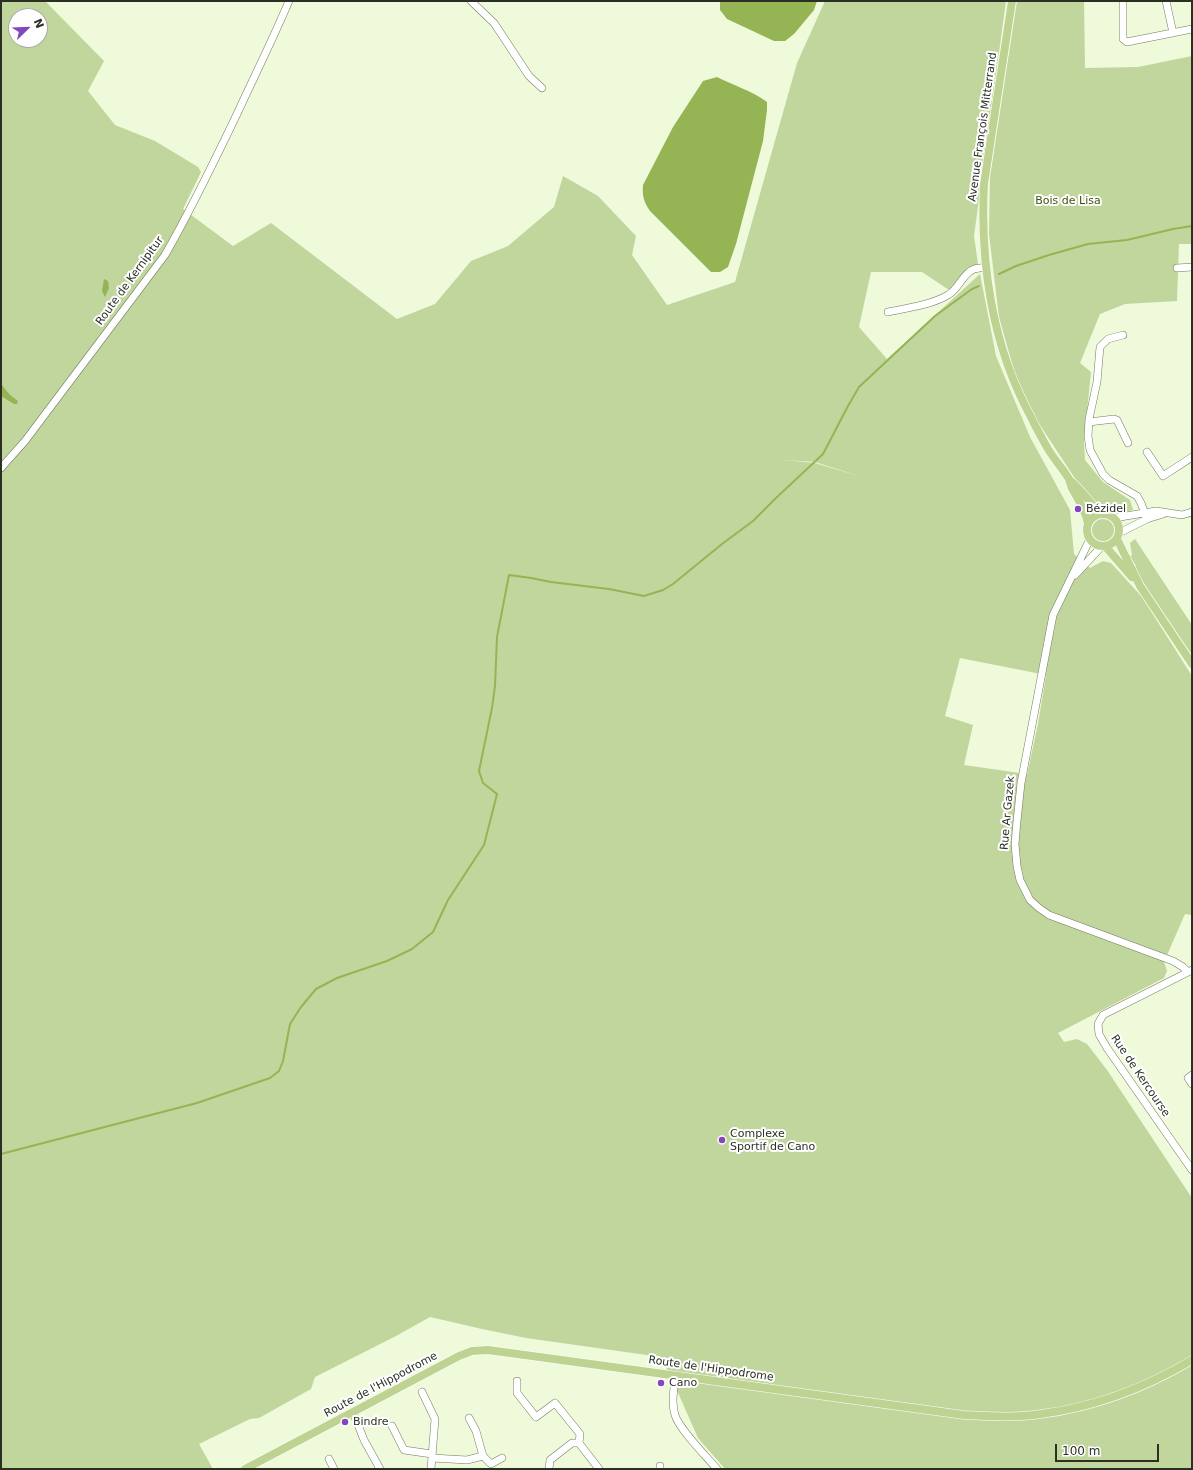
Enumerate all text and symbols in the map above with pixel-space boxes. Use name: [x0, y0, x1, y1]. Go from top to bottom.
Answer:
north arrow: [8, 8, 48, 48]
text: N: [31, 17, 46, 30]
street label: Avenue François Mitterrand: [966, 51, 1000, 203]
park label: Bois de Lisa: [1035, 194, 1101, 208]
street label: Route de Kernipitur: [93, 234, 167, 328]
place label: Bézidel: [1086, 502, 1126, 516]
marker: Bézidel: [1073, 504, 1083, 514]
street label: Rue Ar Gazek: [998, 776, 1018, 850]
street label: Rue de Kercourse: [1108, 1032, 1172, 1120]
place label: Complexe Sportif de Cano: [730, 1127, 815, 1153]
marker: Complexe Sportif de Cano: [717, 1135, 727, 1145]
street label: Route de l'Hippodrome: [322, 1350, 440, 1420]
street label: Route de l'Hippodrome: [648, 1354, 774, 1384]
place label: Cano: [669, 1376, 697, 1390]
marker: Cano: [656, 1378, 666, 1388]
place label: Bindre: [353, 1415, 389, 1429]
marker: Bindre: [340, 1417, 350, 1427]
scale bar: [1057, 1436, 1161, 1462]
text: 100 m: [1062, 1444, 1100, 1458]

